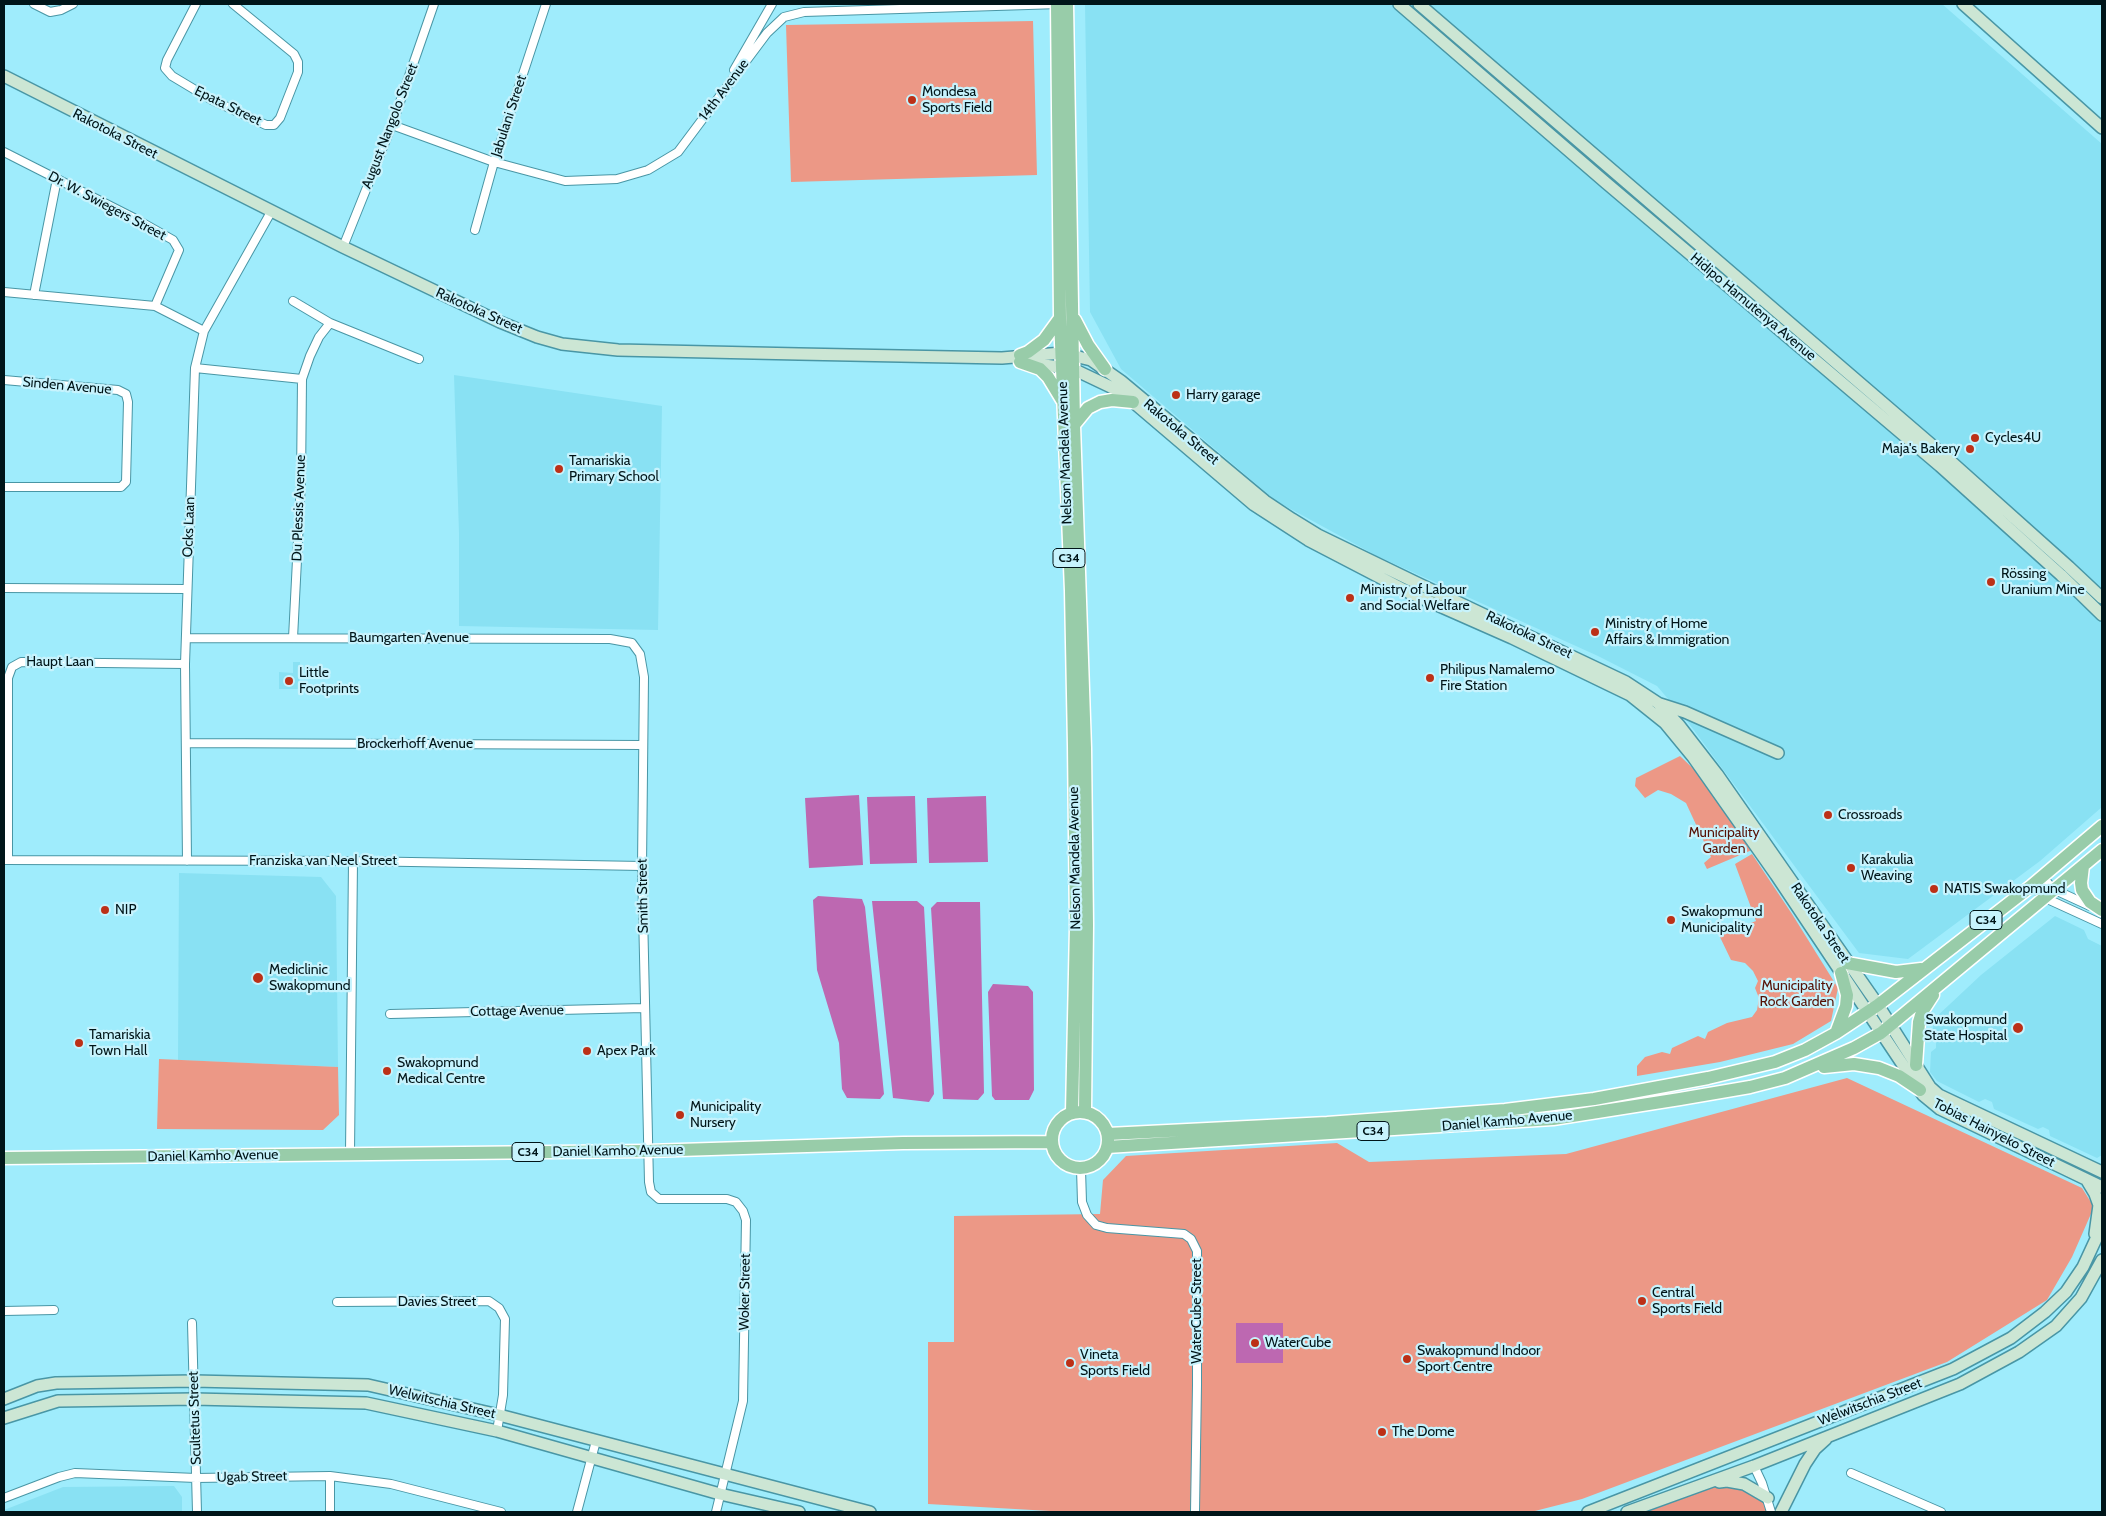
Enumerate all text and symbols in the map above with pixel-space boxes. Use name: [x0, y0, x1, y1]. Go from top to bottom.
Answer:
street label: 14th Avenue: [695, 56, 753, 124]
street label: August Nangolo Street: [358, 61, 422, 191]
street label: Jabulani Street: [488, 73, 530, 159]
street label: Epata Street: [192, 83, 264, 129]
place label: Mondesa Sports Field: [922, 84, 992, 116]
marker: Mondesa Sports Field: [906, 94, 918, 106]
street label: Rakotoka Street: [70, 105, 160, 163]
street label: Dr. W. Swiegers Street: [45, 168, 169, 244]
street label: Hidipo Hamutenya Avenue: [1687, 249, 1819, 365]
street label: Rakotoka Street: [433, 284, 525, 338]
street label: Sinden Avenue: [22, 374, 112, 398]
street label: Nelson Mandela Avenue: [1054, 381, 1076, 525]
place label: Harry garage: [1186, 387, 1260, 403]
marker: Harry garage: [1170, 389, 1182, 401]
street label: Rakotoka Street: [1140, 396, 1222, 468]
place label: Cycles4U: [1985, 430, 2041, 446]
marker: Cycles4U: [1969, 432, 1981, 444]
place label: Maja's Bakery: [1882, 441, 1960, 457]
marker: Maja's Bakery: [1964, 443, 1976, 455]
place label: Tamariskia Primary School: [569, 453, 659, 486]
street label: Du Plessis Avenue: [289, 454, 309, 562]
marker: Tamariskia Primary School: [553, 463, 565, 475]
street label: Ocks Laan: [180, 496, 198, 558]
road number: C34: [1053, 548, 1085, 568]
place label: Rössing Uranium Mine: [2001, 566, 2085, 598]
marker: Rössing Uranium Mine: [1985, 576, 1997, 588]
place label: Ministry of Labour and Social Welfare: [1360, 582, 1470, 614]
marker: Ministry of Labour and Social Welfare: [1344, 592, 1356, 604]
street label: Rakotoka Street: [1483, 608, 1575, 662]
place label: Ministry of Home Affairs & Immigration: [1605, 616, 1729, 648]
marker: Ministry of Home Affairs & Immigration: [1589, 626, 1601, 638]
street label: Baumgarten Avenue: [349, 630, 469, 646]
street label: Haupt Laan: [26, 654, 94, 670]
place label: Philipus Namalemo Fire Station: [1440, 662, 1555, 694]
place label: Little Footprints: [299, 665, 359, 698]
marker: Philipus Namalemo Fire Station: [1424, 672, 1436, 684]
marker: Little Footprints: [283, 675, 295, 687]
street label: Brockerhoff Avenue: [357, 736, 473, 752]
street label: Nelson Mandela Avenue: [1065, 786, 1085, 930]
place label: Crossroads: [1838, 807, 1902, 823]
marker: Crossroads: [1822, 809, 1834, 821]
park label: Municipality Garden: [1688, 825, 1760, 858]
place label: Karakulia Weaving: [1861, 852, 1913, 884]
street label: Franziska van Neel Street: [249, 853, 397, 869]
street label: Smith Street: [634, 858, 652, 934]
marker: Karakulia Weaving: [1845, 862, 1857, 874]
street label: Rakotoka Street: [1787, 880, 1853, 966]
place label: NATIS Swakopmund: [1944, 881, 2066, 897]
marker: NATIS Swakopmund: [1928, 883, 1940, 895]
place label: NIP: [115, 902, 136, 918]
marker: NIP: [99, 904, 111, 916]
place label: Swakopmund Municipality: [1681, 904, 1762, 936]
road number: C34: [1970, 910, 2002, 930]
marker: Swakopmund Municipality: [1665, 914, 1677, 926]
place label: Mediclinic Swakopmund: [269, 962, 350, 994]
marker: Mediclinic Swakopmund: [251, 971, 265, 985]
park label: Municipality Rock Garden: [1760, 978, 1834, 1010]
street label: Cottage Avenue: [470, 1002, 564, 1020]
place label: Swakopmund State Hospital: [1924, 1012, 2007, 1044]
marker: Swakopmund State Hospital: [2011, 1021, 2025, 1035]
place label: Tamariskia Town Hall: [89, 1027, 150, 1060]
marker: Tamariskia Town Hall: [73, 1037, 85, 1049]
place label: Apex Park: [597, 1043, 656, 1059]
marker: Apex Park: [581, 1045, 593, 1057]
place label: Swakopmund Medical Centre: [397, 1055, 485, 1088]
marker: Swakopmund Medical Centre: [381, 1065, 393, 1077]
street label: Tobias Hainyeko Street: [1930, 1095, 2058, 1171]
place label: Municipality Nursery: [690, 1099, 761, 1132]
street label: Daniel Kamho Avenue: [1441, 1107, 1573, 1135]
marker: Municipality Nursery: [674, 1109, 686, 1121]
road number: C34: [1357, 1122, 1389, 1140]
street label: Daniel Kamho Avenue: [552, 1141, 684, 1161]
road number: C34: [512, 1142, 544, 1162]
street label: Daniel Kamho Avenue: [147, 1146, 279, 1166]
street label: Woker Street: [736, 1253, 754, 1331]
street label: WaterCube Street: [1189, 1258, 1205, 1364]
place label: Central Sports Field: [1652, 1285, 1722, 1318]
street label: Davies Street: [398, 1294, 476, 1310]
marker: Central Sports Field: [1636, 1295, 1648, 1307]
place label: WaterCube: [1265, 1335, 1331, 1351]
marker: WaterCube: [1249, 1337, 1261, 1349]
place label: Swakopmund Indoor Sport Centre: [1417, 1343, 1541, 1375]
place label: Vineta Sports Field: [1080, 1347, 1150, 1380]
marker: Swakopmund Indoor Sport Centre: [1401, 1353, 1413, 1365]
marker: Vineta Sports Field: [1064, 1357, 1076, 1369]
street label: Scultetus Street: [185, 1371, 205, 1465]
street label: Welwitschia Street: [1816, 1375, 1924, 1429]
street label: Welwitschia Street: [387, 1381, 497, 1423]
place label: The Dome: [1392, 1424, 1455, 1440]
marker: The Dome: [1376, 1426, 1388, 1438]
street label: Ugab Street: [217, 1468, 287, 1486]

